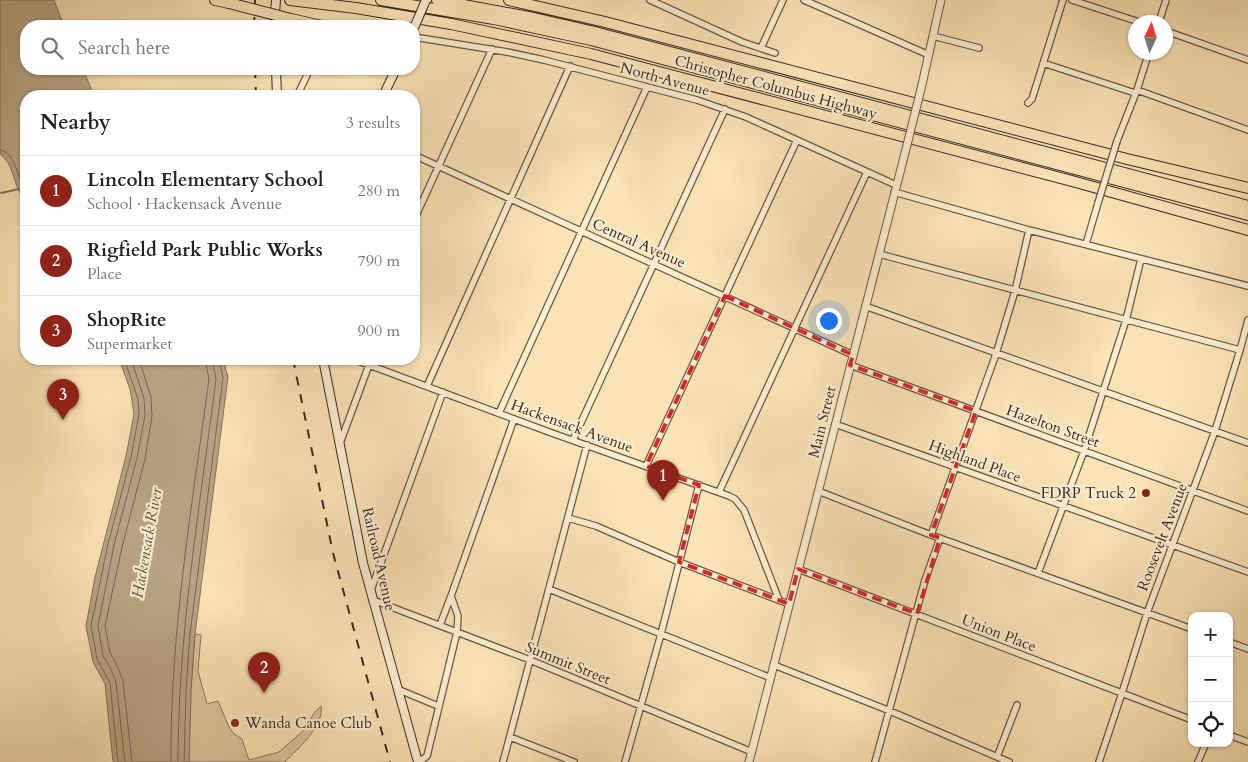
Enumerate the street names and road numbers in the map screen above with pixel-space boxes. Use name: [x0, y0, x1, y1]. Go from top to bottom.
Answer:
street label: Christopher Columbus Highway: [672, 50, 880, 124]
street label: North Avenue: [618, 57, 712, 101]
street label: Central Avenue: [589, 214, 689, 273]
street label: Main Street: [803, 384, 841, 460]
street label: Hackensack Avenue: [508, 395, 636, 457]
street label: Hazelton Street: [1004, 400, 1103, 452]
street label: Highland Place: [926, 435, 1024, 487]
street label: Roosevelt Avenue: [1132, 480, 1192, 594]
street label: Railroad Avenue: [357, 505, 401, 613]
street label: Union Place: [959, 610, 1039, 656]
street label: Summit Street: [522, 637, 614, 689]

